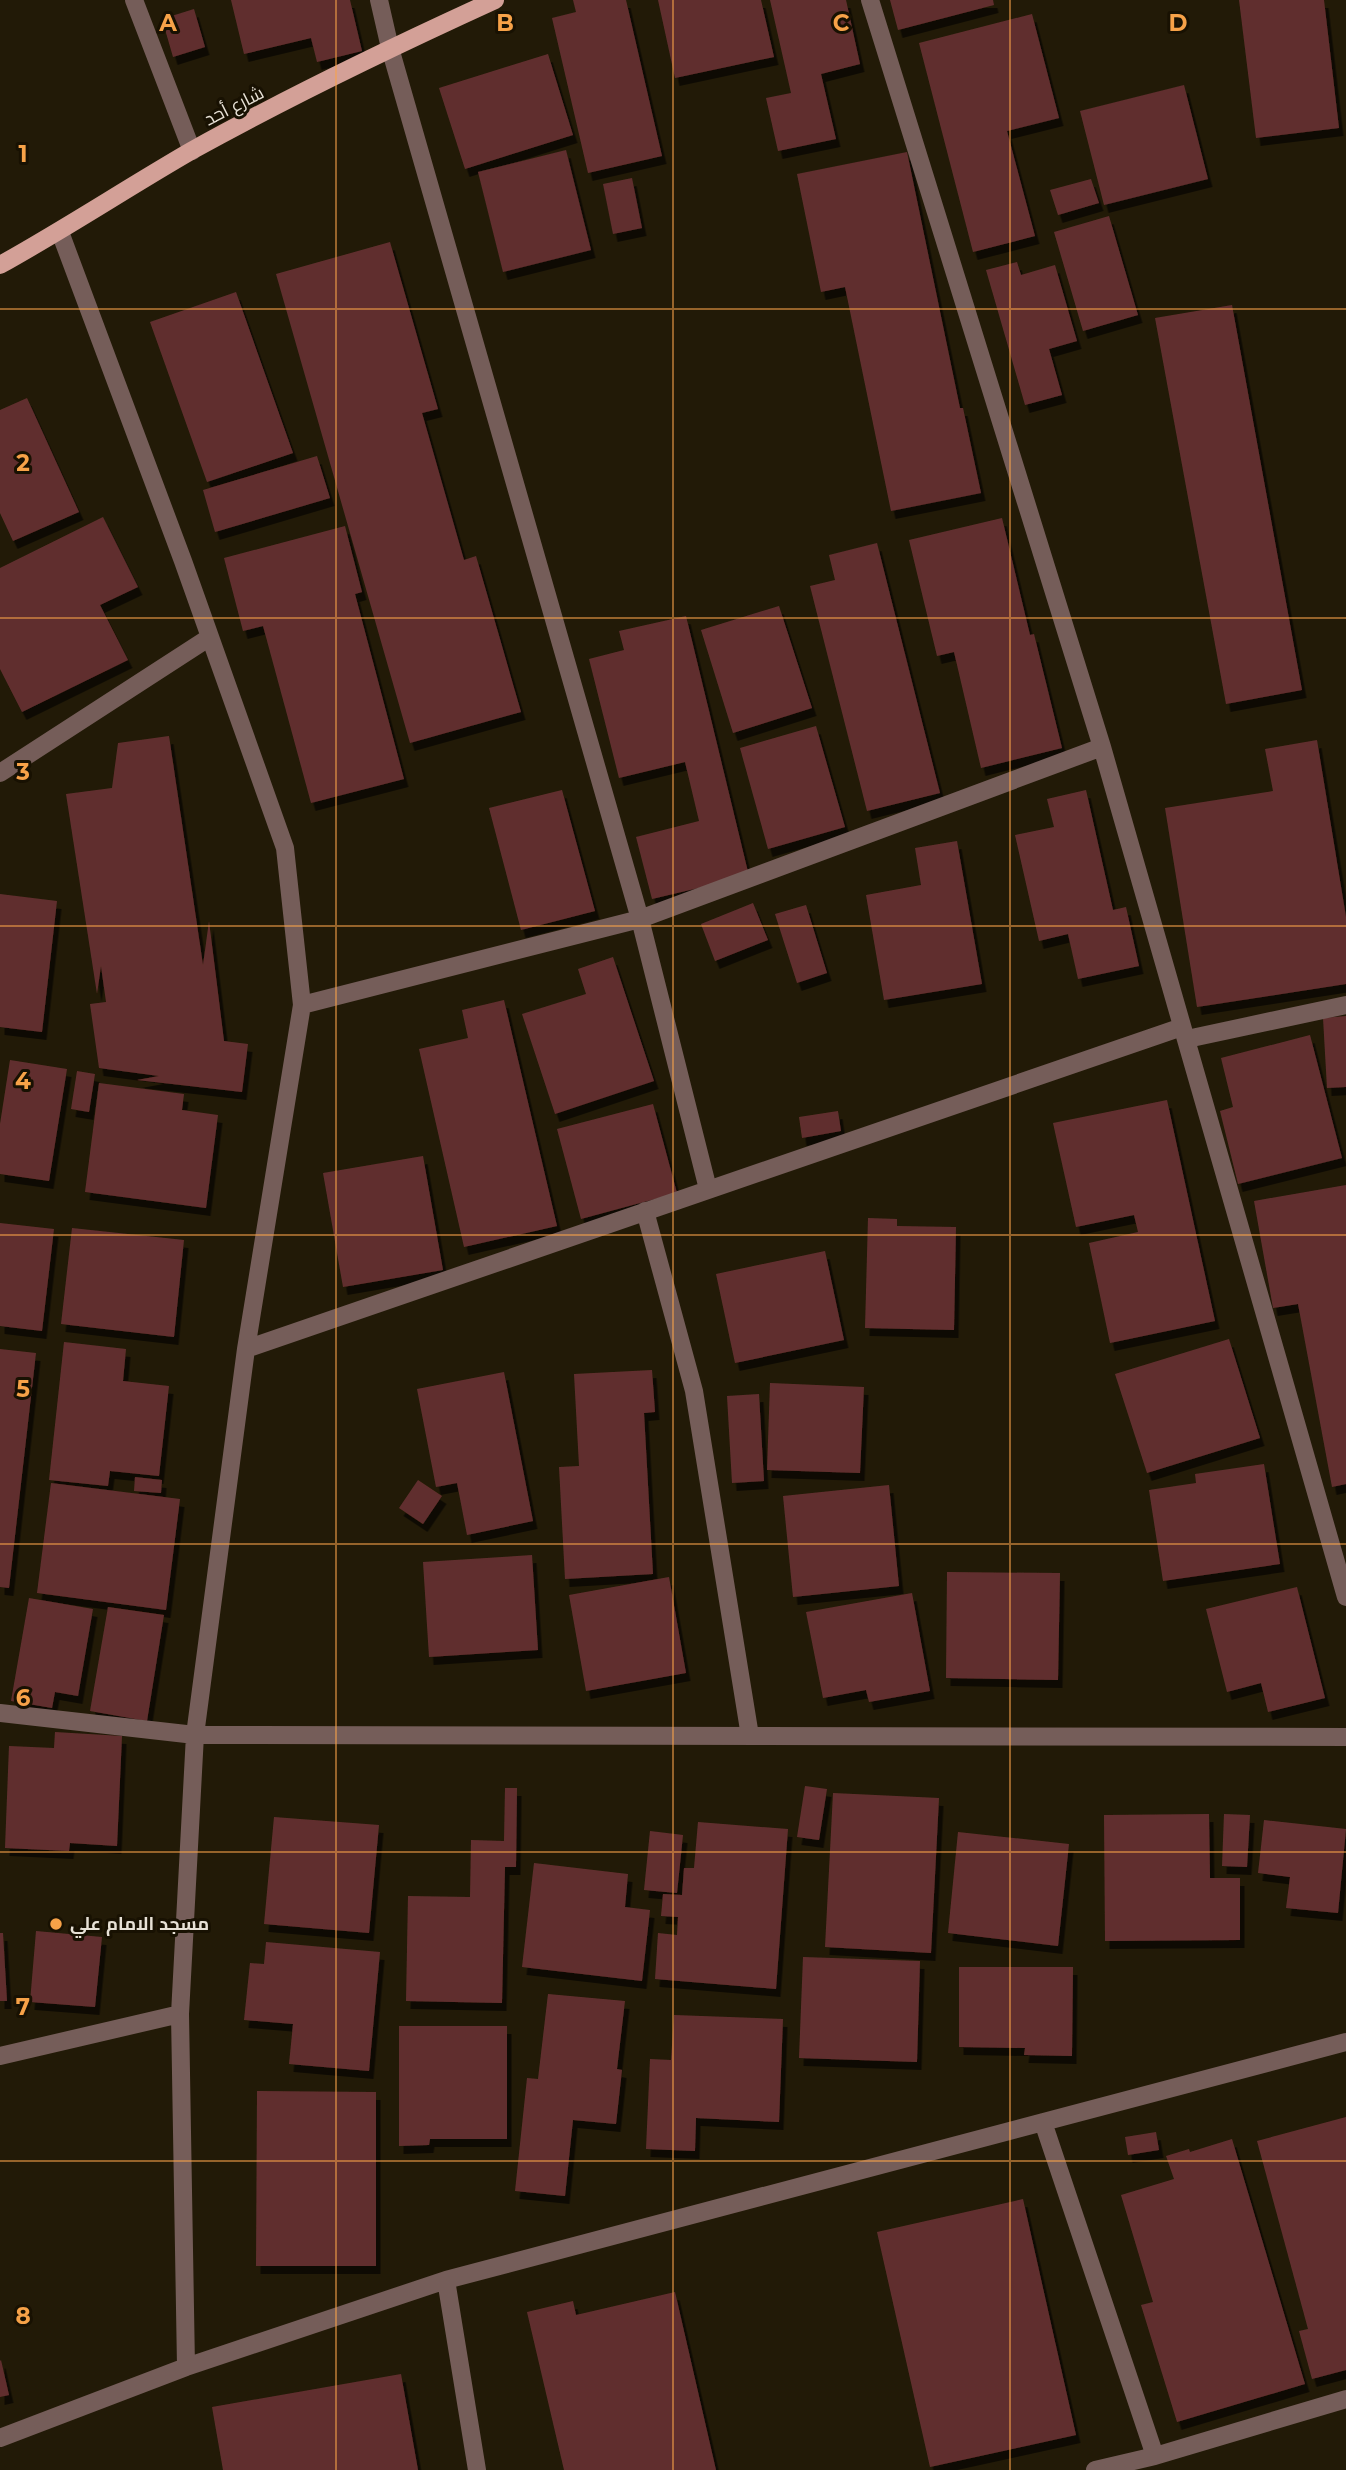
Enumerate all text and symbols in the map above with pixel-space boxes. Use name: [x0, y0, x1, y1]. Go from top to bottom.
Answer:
text: A: [158, 9, 177, 37]
text: B: [496, 9, 514, 37]
text: C: [833, 9, 850, 37]
text: D: [1169, 9, 1188, 37]
street label: شارع أحد: [200, 82, 268, 131]
text: 1: [18, 140, 28, 168]
text: 2: [16, 449, 30, 477]
text: 3: [15, 758, 30, 786]
text: 4: [15, 1067, 31, 1095]
text: 5: [16, 1375, 30, 1403]
text: 6: [16, 1684, 31, 1712]
place label: مسجد الامام علي: [70, 1913, 209, 1939]
marker: مسجد الامام علي: [48, 1916, 64, 1932]
text: 7: [16, 1993, 30, 2021]
text: 8: [15, 2302, 31, 2330]

